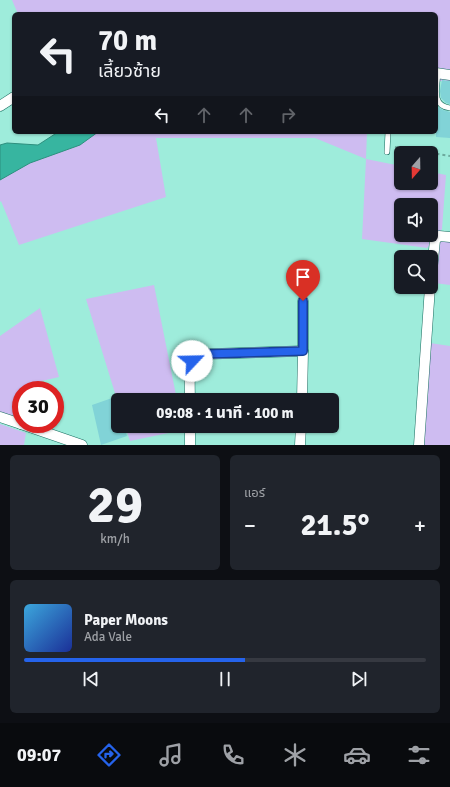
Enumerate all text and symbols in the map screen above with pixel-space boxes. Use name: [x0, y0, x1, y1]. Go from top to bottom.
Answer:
text: 70 m: [98, 24, 157, 58]
icon: left: [32, 28, 84, 80]
text: เลี้ยวซ้าย: [98, 60, 161, 82]
icon: left: [151, 104, 173, 126]
icon: ahead: [193, 104, 215, 126]
icon: ahead: [235, 104, 257, 126]
icon: right: [277, 104, 299, 126]
north arrow: [394, 146, 438, 190]
map controls: [394, 146, 438, 294]
button: sound: [394, 198, 438, 242]
button: search: [394, 250, 438, 294]
pin: [286, 260, 320, 301]
icon: arrive: [292, 266, 314, 288]
position arrow: [171, 340, 213, 382]
speed limit sign: 30: [12, 381, 64, 433]
text: 09:08 · 1 นาที · 100 m: [156, 404, 294, 422]
text: 29: [87, 473, 143, 537]
text: แอร์: [244, 485, 265, 501]
text: 21.5°: [300, 507, 370, 544]
text: −: [244, 512, 256, 539]
text: +: [414, 512, 426, 539]
text: km/h: [100, 531, 130, 547]
text: Paper Moons: [84, 611, 168, 629]
text: Ada Vale: [84, 629, 132, 645]
icon: previous: [80, 668, 102, 690]
icon: pause: [214, 668, 236, 690]
icon: next: [348, 668, 370, 690]
icon: directions: [95, 741, 123, 769]
icon: music: [157, 741, 185, 769]
icon: phone: [219, 741, 247, 769]
icon: climate: [281, 741, 309, 769]
icon: car: [343, 741, 371, 769]
icon: filters: [405, 741, 433, 769]
text: 09:07: [17, 744, 61, 766]

